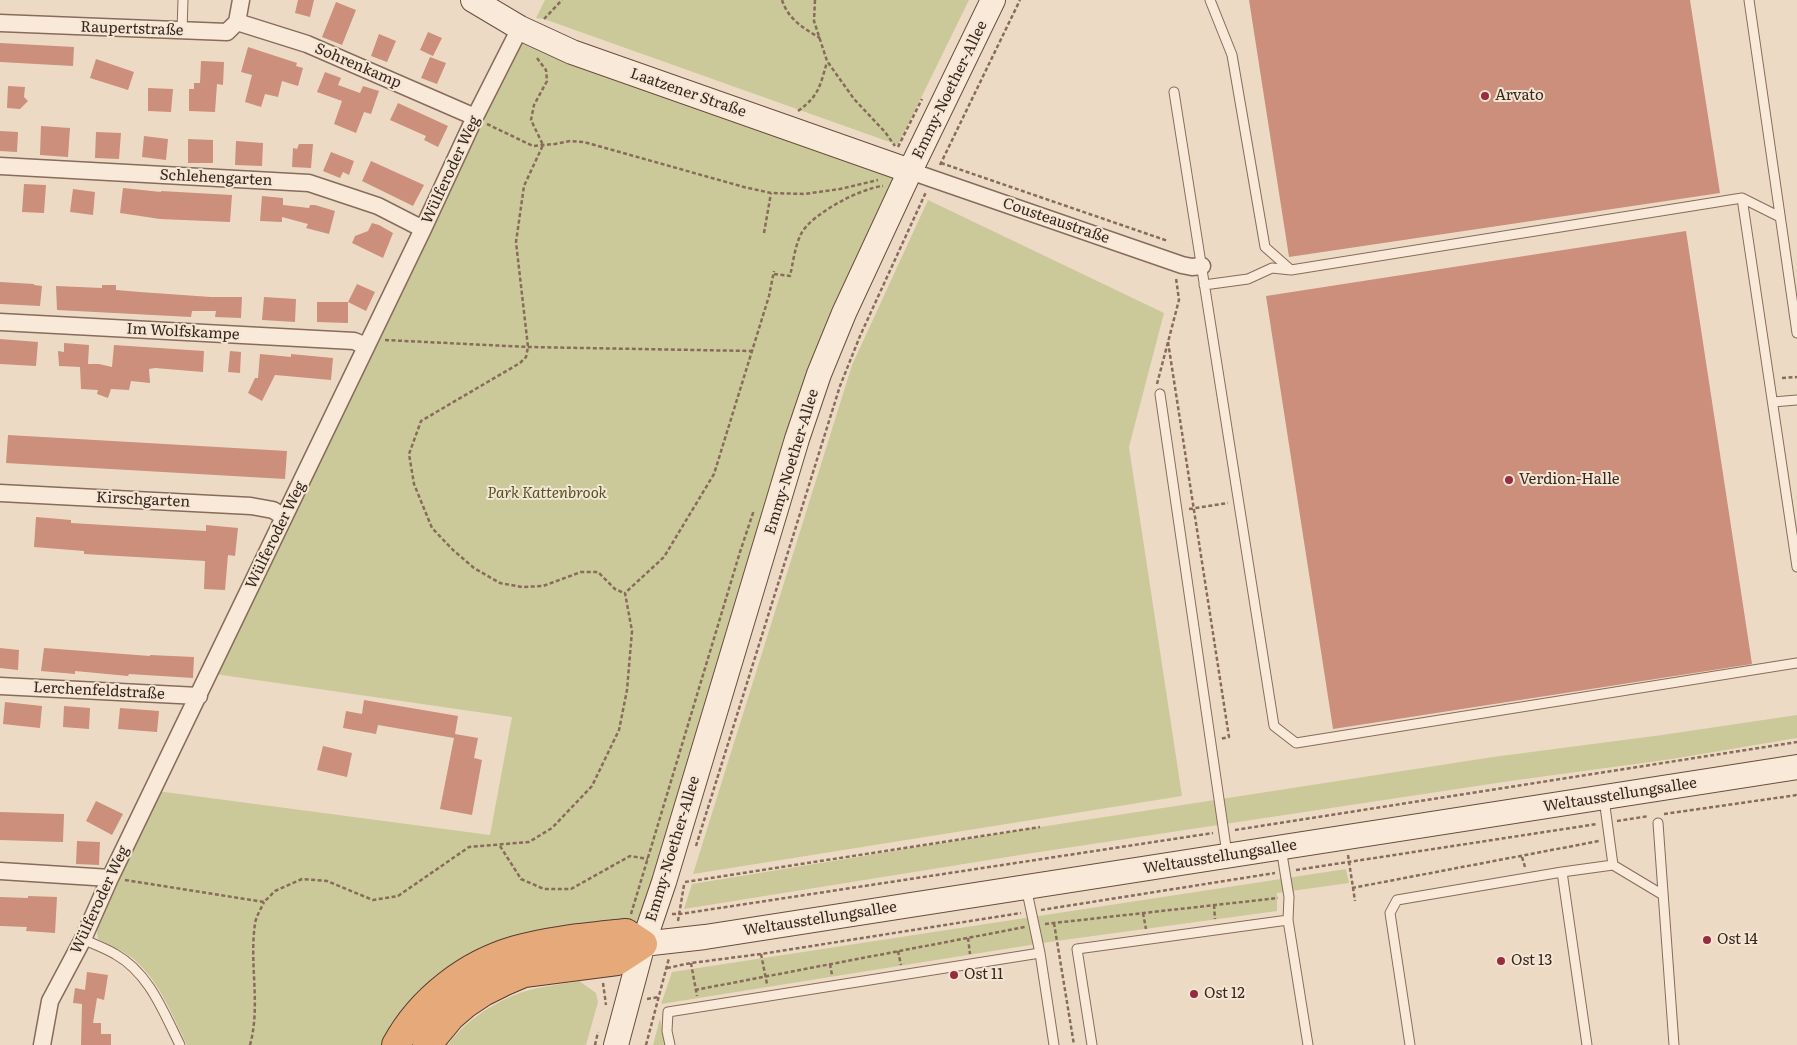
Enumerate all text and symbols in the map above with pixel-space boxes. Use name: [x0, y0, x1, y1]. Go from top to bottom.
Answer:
street label: Raupertstraße: [80, 18, 184, 40]
street label: Emmy-Noether-Allee: [909, 18, 991, 162]
street label: Sohrenkamp: [312, 40, 404, 92]
street label: Laatzener Straße: [628, 65, 748, 121]
place label: Arvato: [1495, 87, 1544, 105]
marker: Arvato: [1479, 90, 1491, 102]
street label: Wülferoder Weg: [418, 113, 484, 227]
street label: Schlehengarten: [159, 166, 273, 190]
street label: Cousteaustraße: [1000, 194, 1112, 248]
street label: Im Wolfskampe: [126, 320, 240, 344]
street label: Emmy-Noether-Allee: [761, 387, 823, 537]
place label: Verdion-Halle: [1519, 471, 1620, 489]
marker: Verdion-Halle: [1503, 474, 1515, 486]
street label: Wülferoder Weg: [242, 478, 310, 592]
park label: Park Kattenbrook: [487, 485, 607, 503]
street label: Kirschgarten: [95, 489, 191, 511]
street label: Lerchenfeldstraße: [33, 679, 165, 703]
street label: Emmy-Noether-Allee: [642, 774, 704, 924]
street label: Weltausstellungsallee: [1542, 774, 1698, 816]
street label: Weltausstellungsallee: [1142, 836, 1298, 878]
street label: Wülferoder Weg: [67, 843, 133, 957]
street label: Weltausstellungsallee: [742, 898, 898, 940]
place label: Ost 14: [1717, 931, 1758, 949]
marker: Ost 14: [1701, 934, 1713, 946]
place label: Ost 13: [1511, 952, 1552, 970]
marker: Ost 13: [1495, 955, 1507, 967]
place label: Ost 11: [964, 966, 1003, 984]
marker: Ost 11: [948, 969, 960, 981]
place label: Ost 12: [1204, 985, 1245, 1003]
marker: Ost 12: [1188, 988, 1200, 1000]

